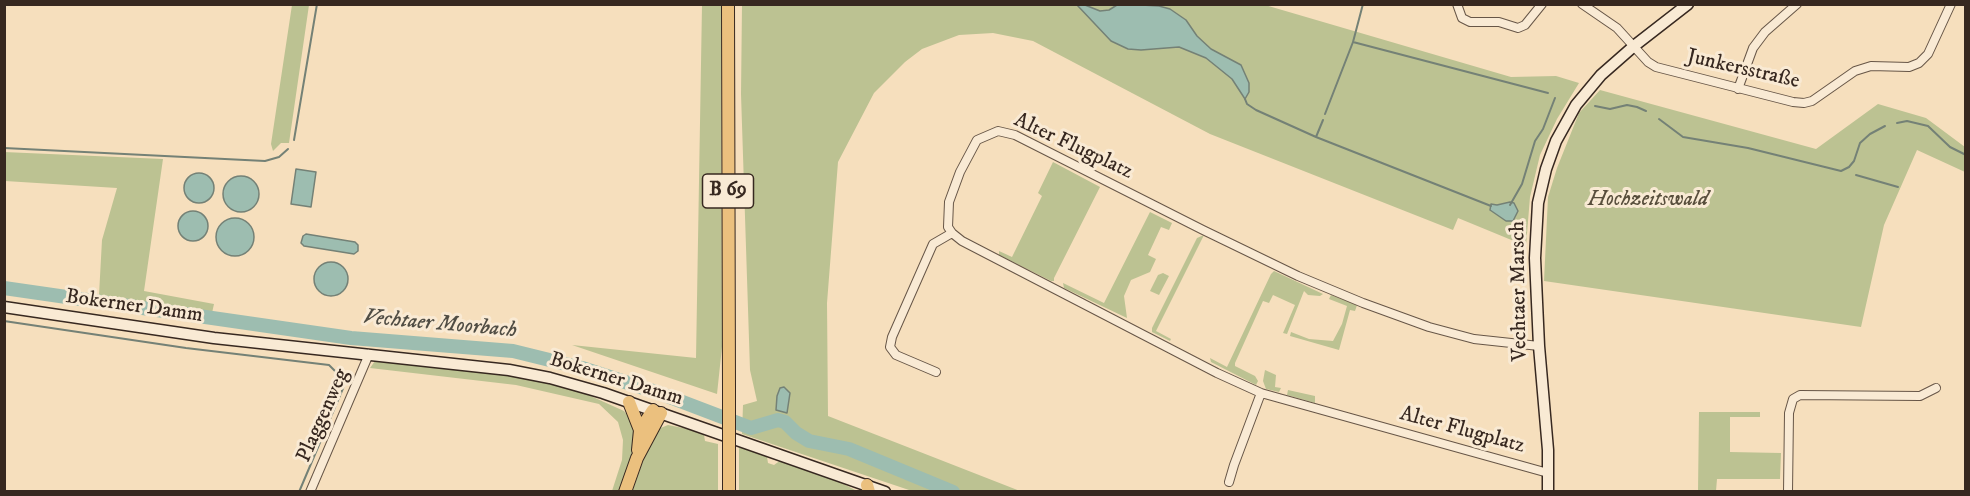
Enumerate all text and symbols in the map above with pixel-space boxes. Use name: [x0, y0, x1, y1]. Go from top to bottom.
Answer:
street label: Junkersstraße: [1684, 45, 1802, 95]
street label: Alter Flugplatz: [1010, 108, 1136, 186]
road number: B 69: [702, 174, 754, 208]
park label: Hochzeitswald: [1588, 188, 1708, 214]
street label: Vechtaer Marsch: [1506, 221, 1534, 361]
street label: Bokerner Damm: [64, 285, 204, 329]
water label: Vechtaer Moorbach: [362, 305, 518, 345]
street label: Bokerner Damm: [546, 348, 686, 412]
street label: Plaggenweg: [292, 365, 356, 467]
street label: Alter Flugplatz: [1397, 402, 1527, 460]

